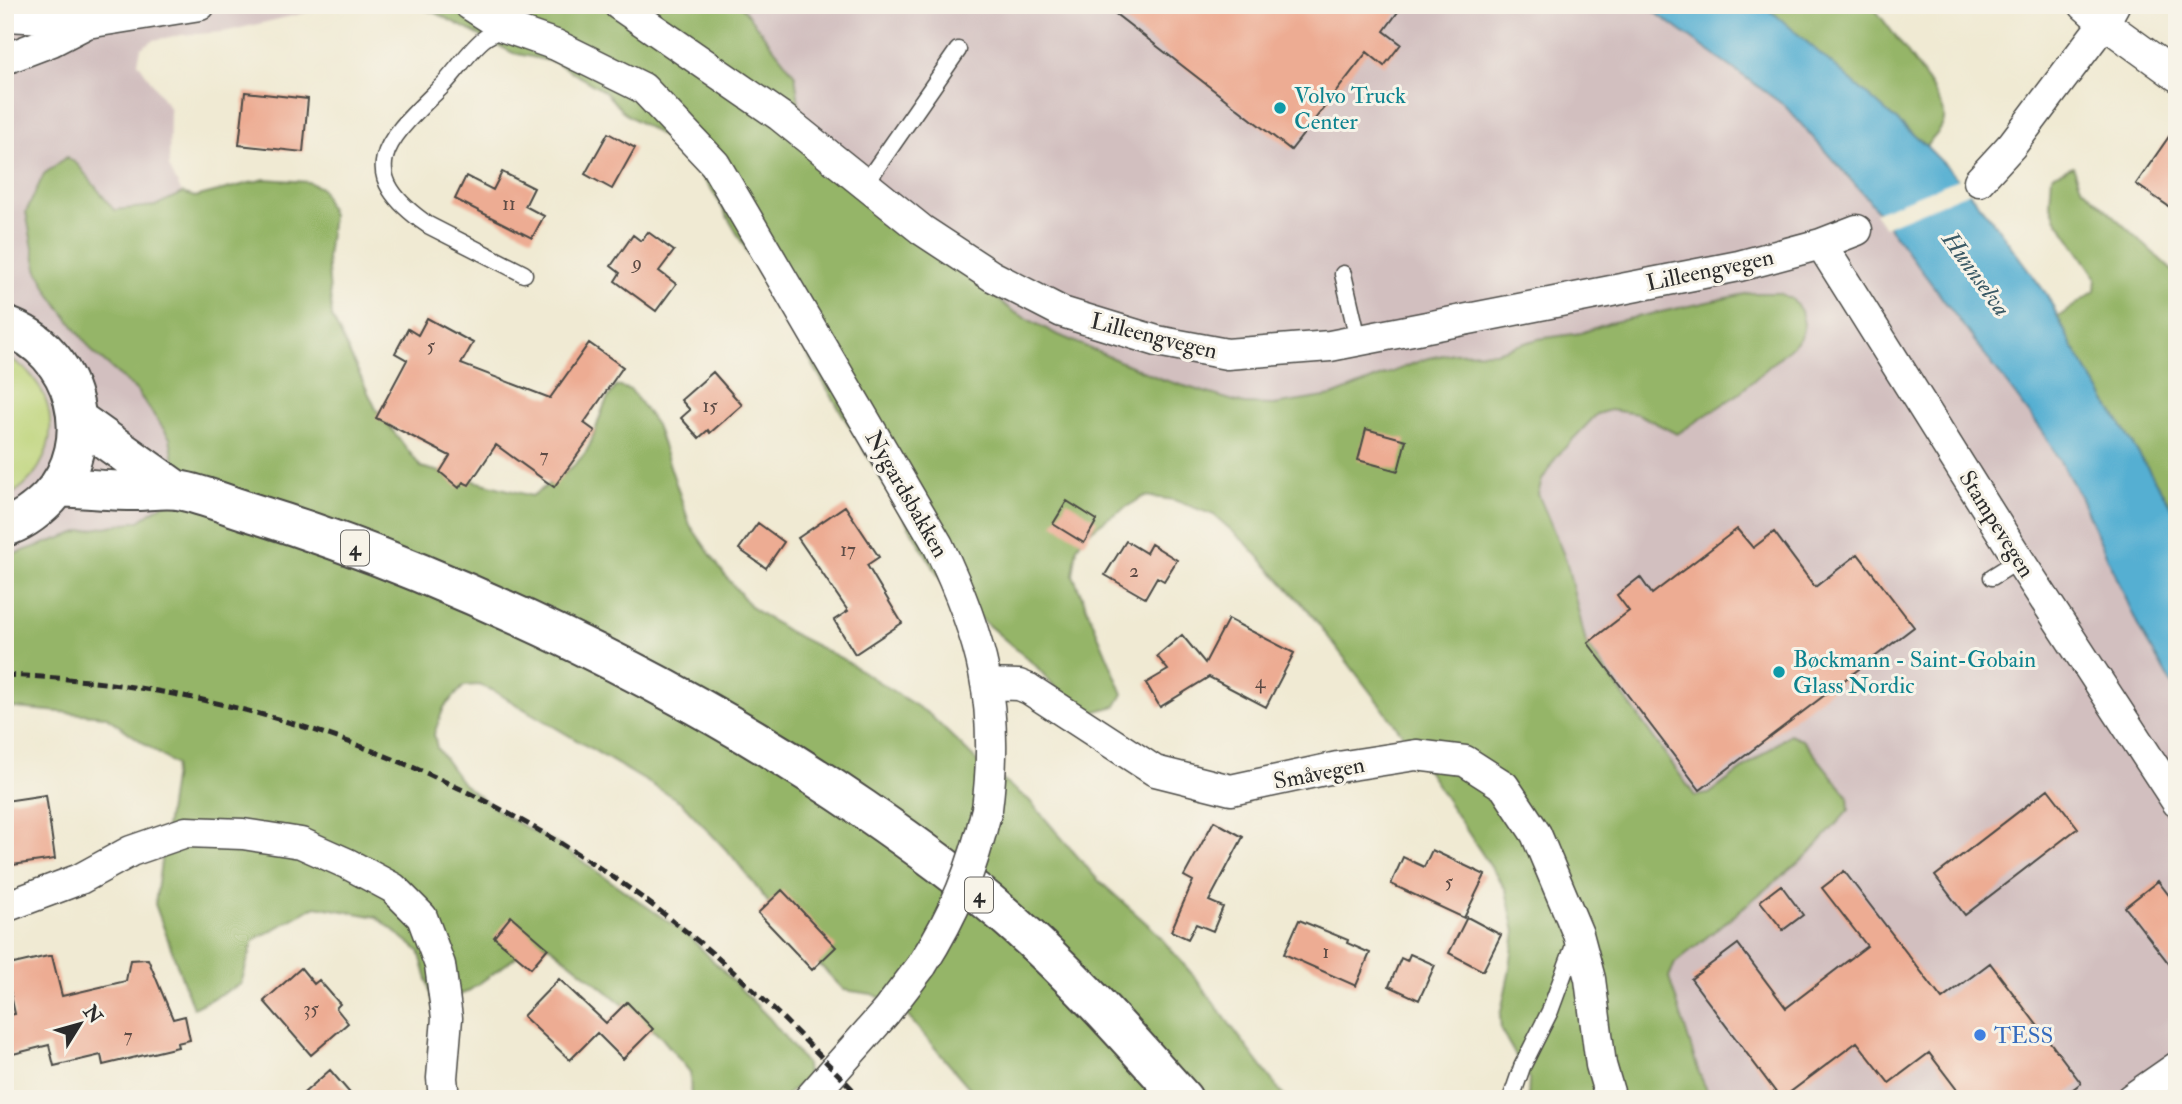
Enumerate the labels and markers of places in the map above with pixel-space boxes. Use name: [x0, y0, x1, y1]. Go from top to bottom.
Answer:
place label: Volvo Truck Center: [1294, 81, 1406, 136]
marker: Volvo Truck Center: [1272, 100, 1288, 116]
place label: Bøckmann - Saint-Gobain Glass Nordic: [1793, 645, 2036, 700]
marker: Bøckmann - Saint-Gobain Glass Nordic: [1771, 664, 1787, 680]
place label: TESS: [1994, 1021, 2053, 1050]
marker: TESS: [1972, 1027, 1988, 1043]

